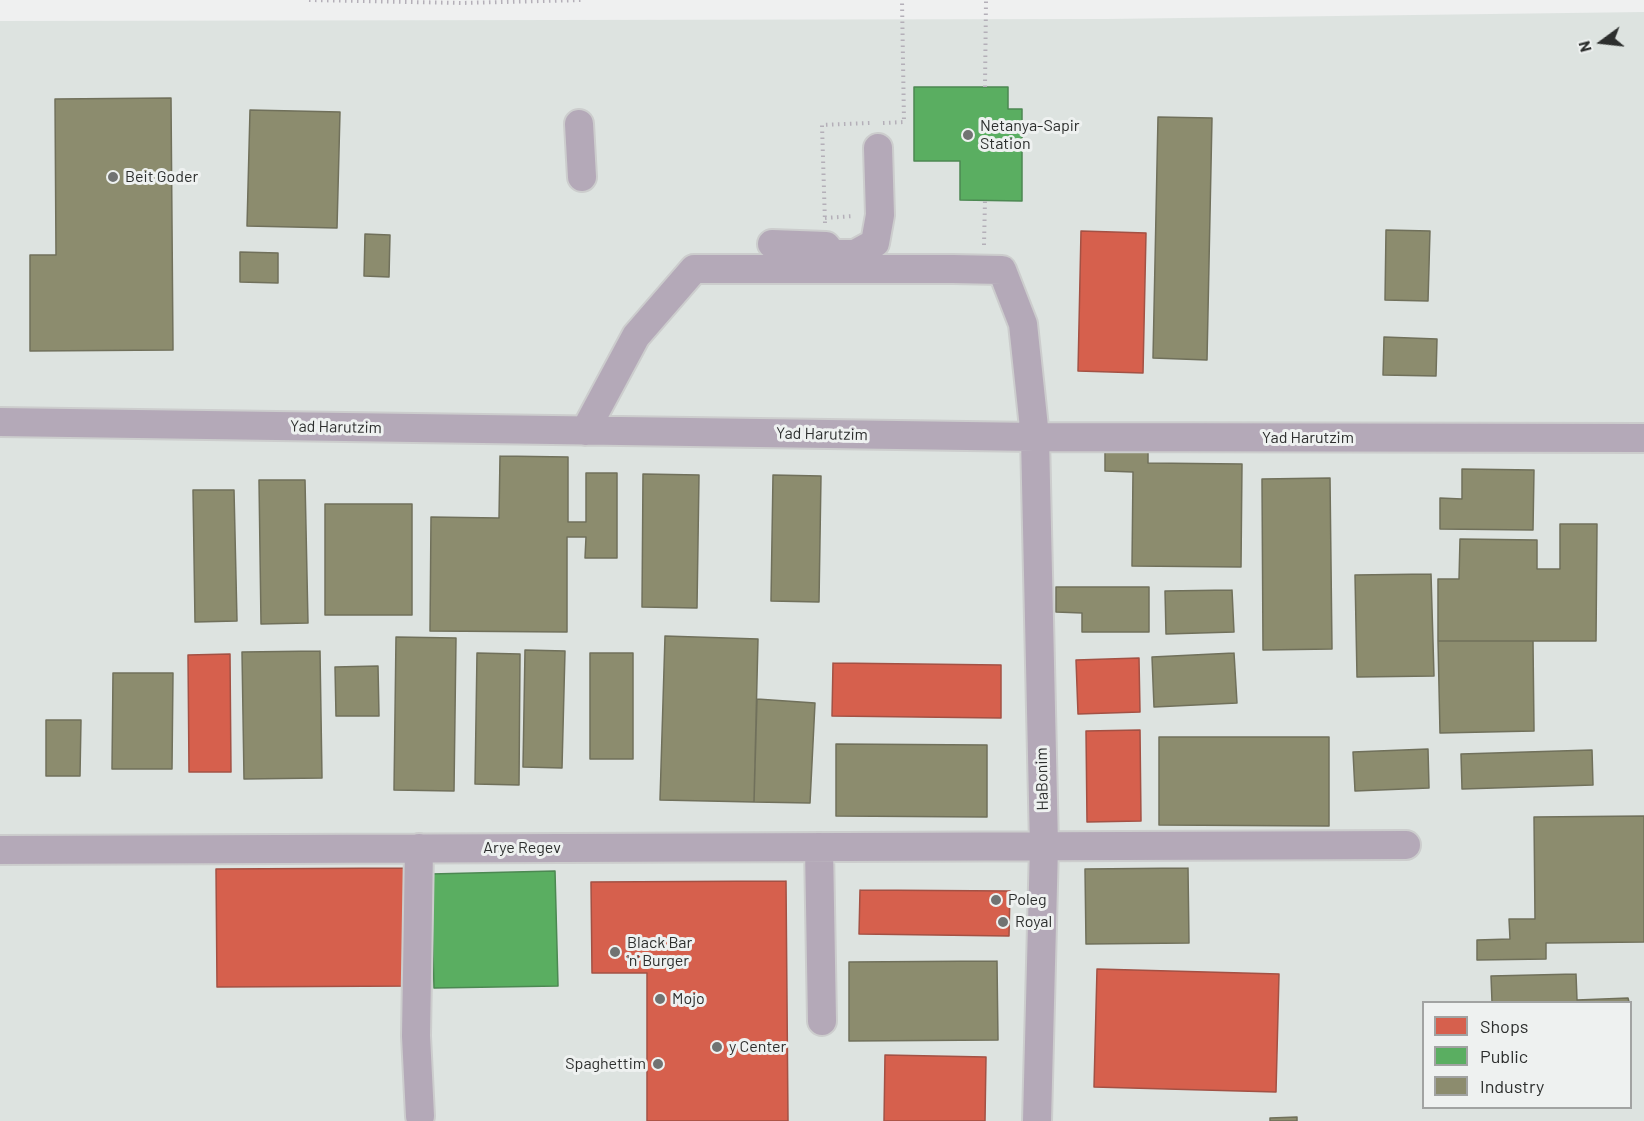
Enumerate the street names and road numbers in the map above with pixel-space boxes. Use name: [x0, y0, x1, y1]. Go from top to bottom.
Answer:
street label: Yad Harutzim: [290, 417, 382, 437]
street label: Yad Harutzim: [776, 424, 868, 444]
street label: Yad Harutzim: [1262, 428, 1354, 448]
street label: HaBonim: [1032, 747, 1052, 811]
street label: Arye Regev: [483, 838, 561, 858]

